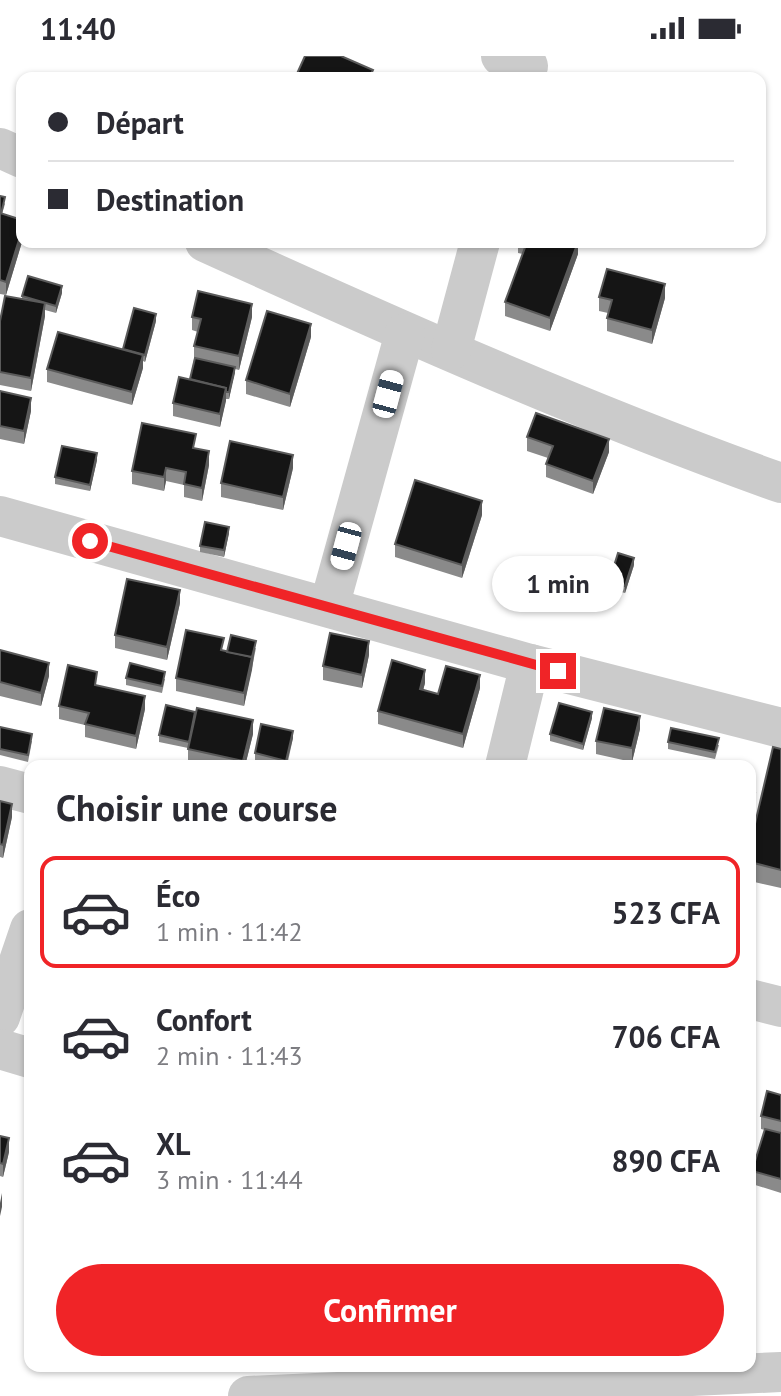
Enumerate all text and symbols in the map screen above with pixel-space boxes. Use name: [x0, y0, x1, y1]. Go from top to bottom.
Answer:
text: 11:40: [40, 9, 116, 48]
text: Départ: [96, 103, 184, 142]
text: Destination: [96, 180, 244, 219]
car: [370, 368, 406, 420]
car: [328, 520, 364, 572]
route start: [72, 523, 108, 559]
callout: 1 min: [492, 555, 624, 611]
text: 1 min: [526, 567, 590, 600]
route end: [540, 653, 576, 689]
text: Choisir une course: [56, 784, 338, 831]
icon: car: [60, 876, 132, 948]
text: Éco: [156, 876, 200, 915]
text: 523 CFA: [612, 893, 720, 932]
text: 1 min · 11:42: [156, 915, 303, 948]
icon: car: [60, 1000, 132, 1072]
text: Confort: [156, 1000, 252, 1039]
text: 706 CFA: [612, 1017, 720, 1056]
text: 2 min · 11:43: [156, 1039, 303, 1072]
icon: car: [60, 1124, 132, 1196]
text: XL: [156, 1124, 190, 1163]
text: 890 CFA: [612, 1141, 720, 1180]
text: 3 min · 11:44: [156, 1163, 303, 1196]
button: Confirmer: [56, 1264, 724, 1356]

